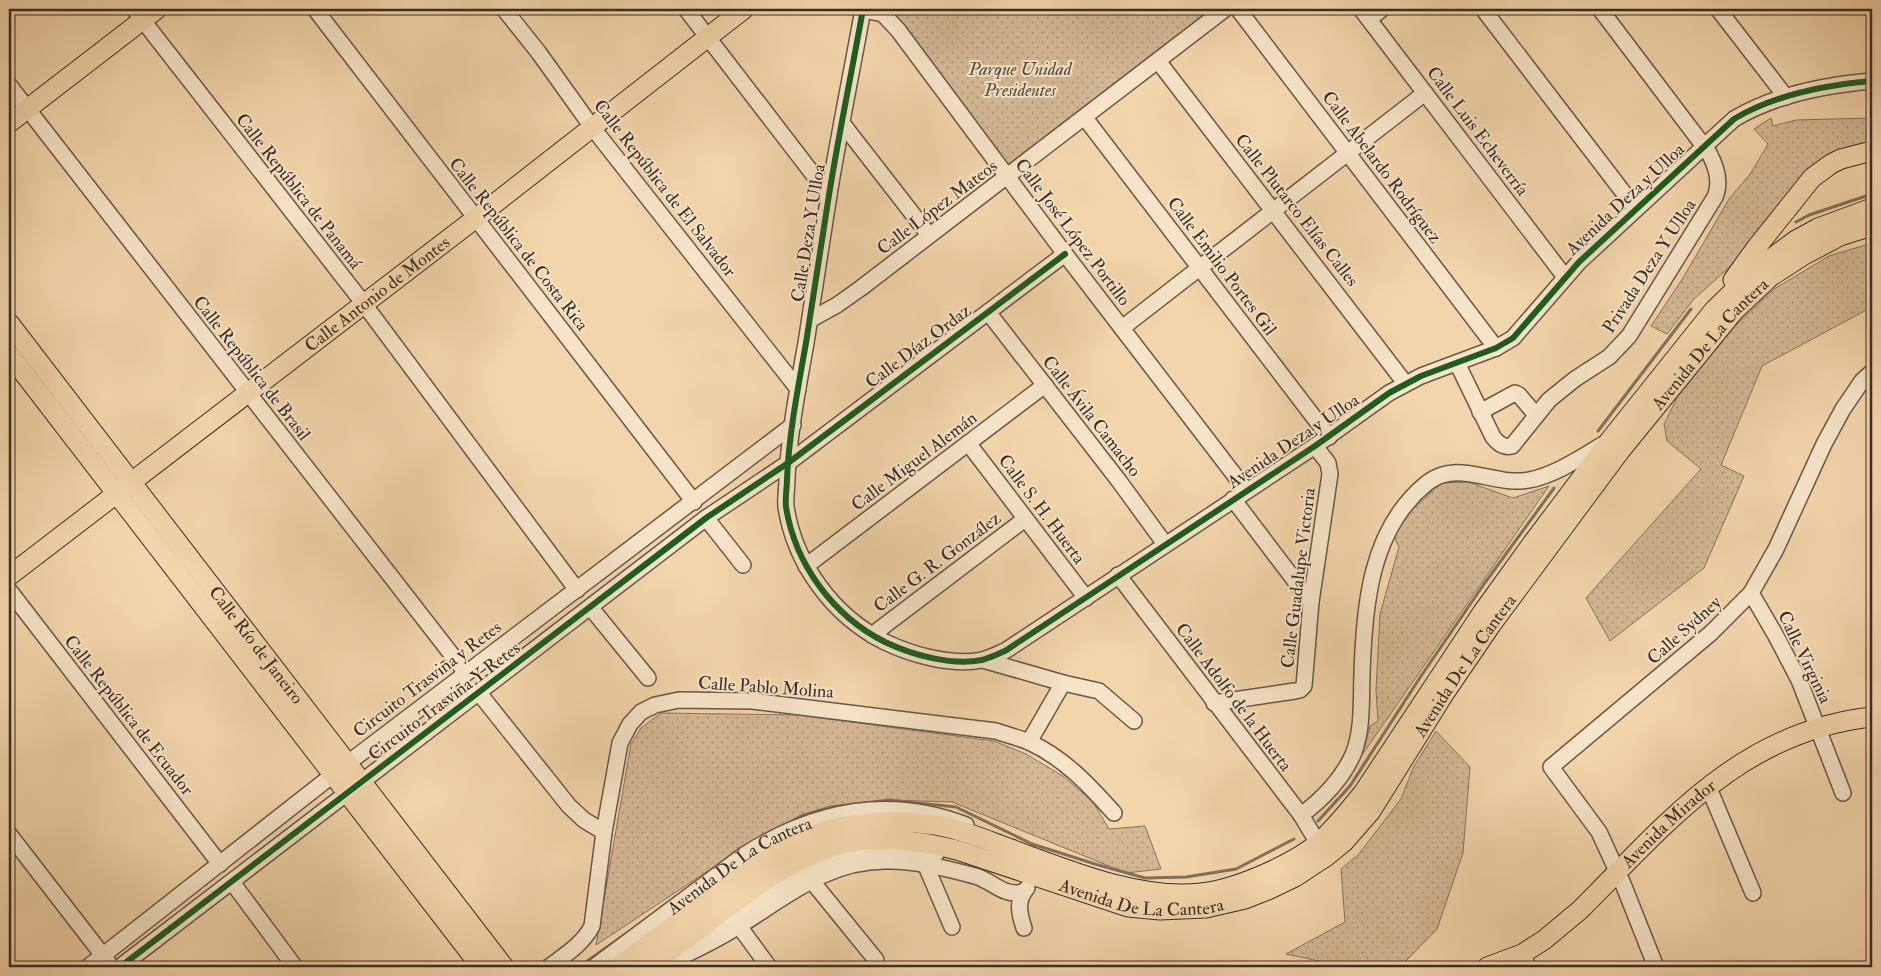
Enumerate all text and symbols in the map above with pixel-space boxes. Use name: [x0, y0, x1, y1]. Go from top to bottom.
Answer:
park label: Parque Unidad Presidentes: [968, 58, 1073, 102]
street label: Calle Luis Echeverría: [1421, 62, 1534, 201]
street label: Calle Abelardo Rodríguez: [1317, 87, 1447, 248]
street label: Calle República de El Salvador: [588, 95, 741, 282]
street label: Calle República de Panamá: [231, 109, 367, 274]
street label: Calle Plutarco Elías Calles: [1230, 129, 1364, 291]
street label: Avenida Deza y Ulloa: [1560, 138, 1690, 261]
street label: Calle República de Costa Rica: [444, 153, 594, 336]
street label: Calle José López Portillo: [1010, 154, 1136, 311]
street label: Calle López Mateos: [873, 155, 1002, 260]
street label: Calle Deza Y Ulloa: [786, 162, 831, 304]
street label: Calle Emilio Portes Gil: [1162, 192, 1281, 340]
street label: Privada Deza Y Ulloa: [1597, 194, 1702, 338]
street label: Calle Antonio de Montes: [300, 231, 455, 357]
street label: Avenida De La Cantera: [1646, 273, 1774, 416]
street label: Calle República de Brasil: [188, 291, 316, 446]
street label: Calle Díaz Ordaz: [861, 299, 976, 394]
street label: Calle Ávila Camacho: [1037, 351, 1146, 482]
street label: Avenida Deza y Ulloa: [1222, 388, 1364, 495]
street label: Calle Miguel Alemán: [847, 407, 982, 516]
street label: Calle S. H. Huerta: [993, 450, 1091, 569]
street label: Calle Guadalupe Victoria: [1276, 486, 1321, 669]
street label: Calle G. R. González: [869, 507, 1006, 618]
street label: Calle Río de Janeiro: [203, 582, 309, 709]
street label: Avenida De La Cantera: [1408, 590, 1522, 743]
street label: Calle Sydney: [1642, 590, 1727, 670]
street label: Calle Virginia: [1772, 607, 1837, 708]
street label: Circuito Trasviña y Retes: [348, 616, 506, 743]
street label: Calle Adolfo de la Huerta: [1170, 619, 1297, 777]
street label: Calle República de Ecuador: [59, 630, 199, 800]
street label: Circuito Trasviña Y Retes: [364, 637, 525, 766]
street label: Calle Pablo Molina: [697, 671, 835, 704]
street label: Avenida Mirador: [1616, 774, 1721, 874]
street label: Avenida De La Cantera: [662, 812, 816, 921]
street label: Avenida De La Cantera: [1055, 874, 1227, 922]

